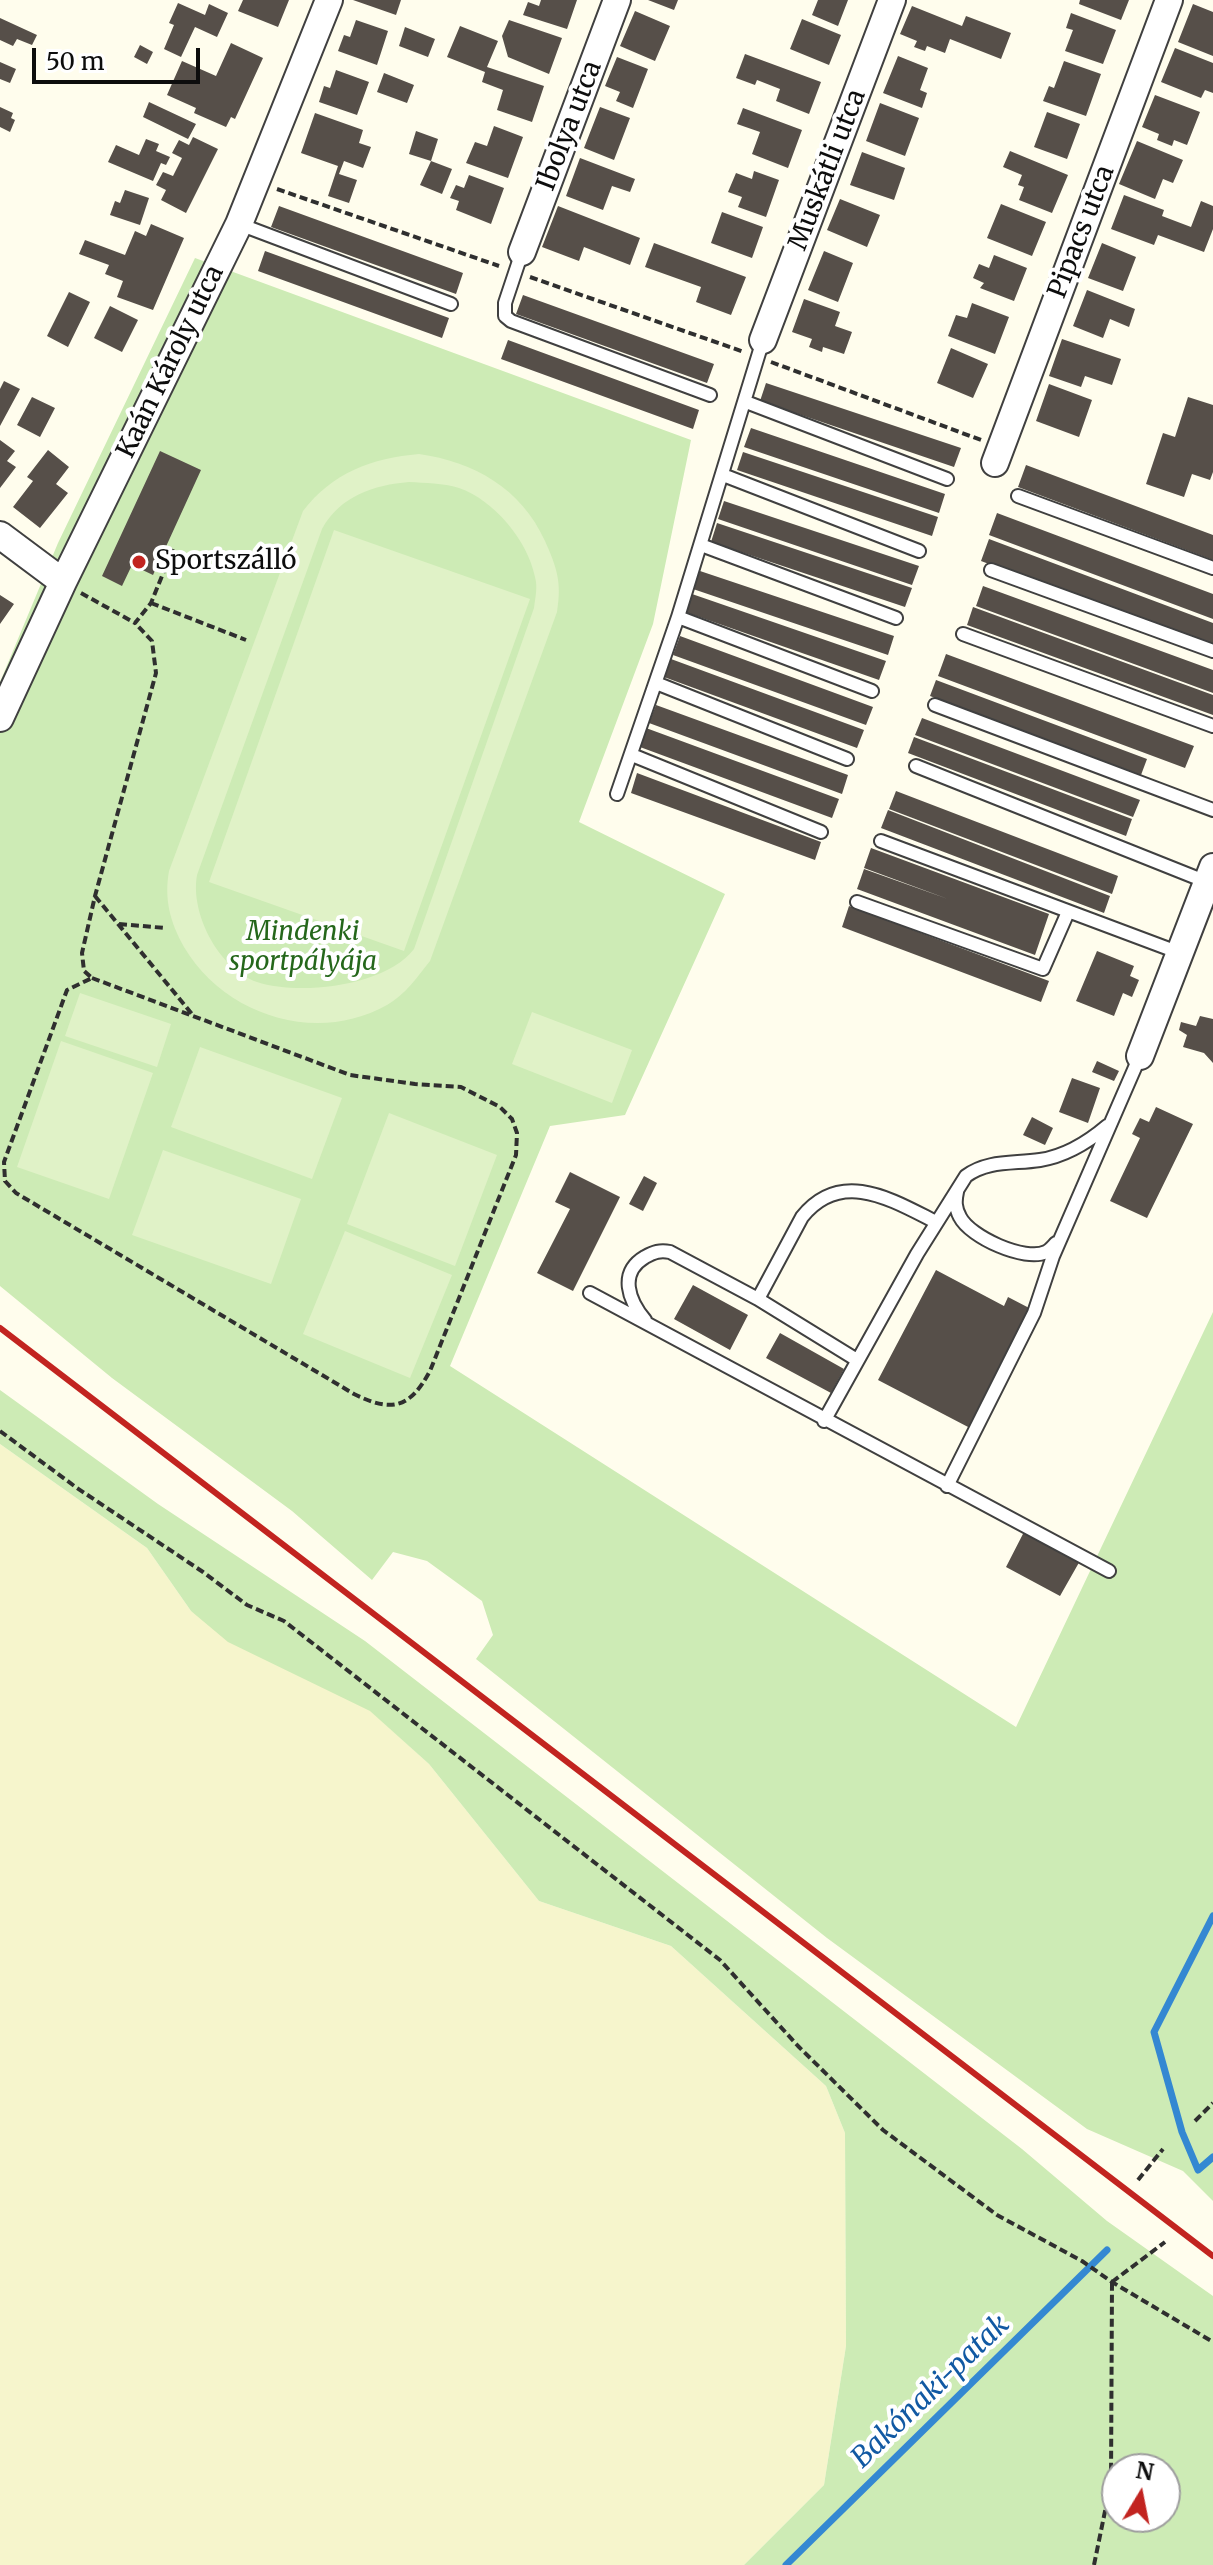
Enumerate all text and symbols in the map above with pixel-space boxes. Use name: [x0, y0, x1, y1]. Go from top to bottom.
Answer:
scale bar: [36, 32, 204, 82]
text: 50 m: [46, 46, 105, 77]
street label: Ibolya utca: [531, 57, 609, 195]
street label: Muskátli utca: [783, 85, 873, 255]
street label: Pipacs utca: [1042, 161, 1122, 303]
street label: Kaán Károly utca: [111, 261, 231, 463]
place label: Sportszálló: [155, 546, 296, 578]
marker: Sportszálló: [130, 553, 148, 571]
park label: Mindenki sportpályája: [229, 917, 377, 978]
water label: Bakónaki-patak: [845, 2309, 1017, 2475]
north arrow: [1101, 2453, 1181, 2533]
text: N: [1134, 2456, 1156, 2487]

